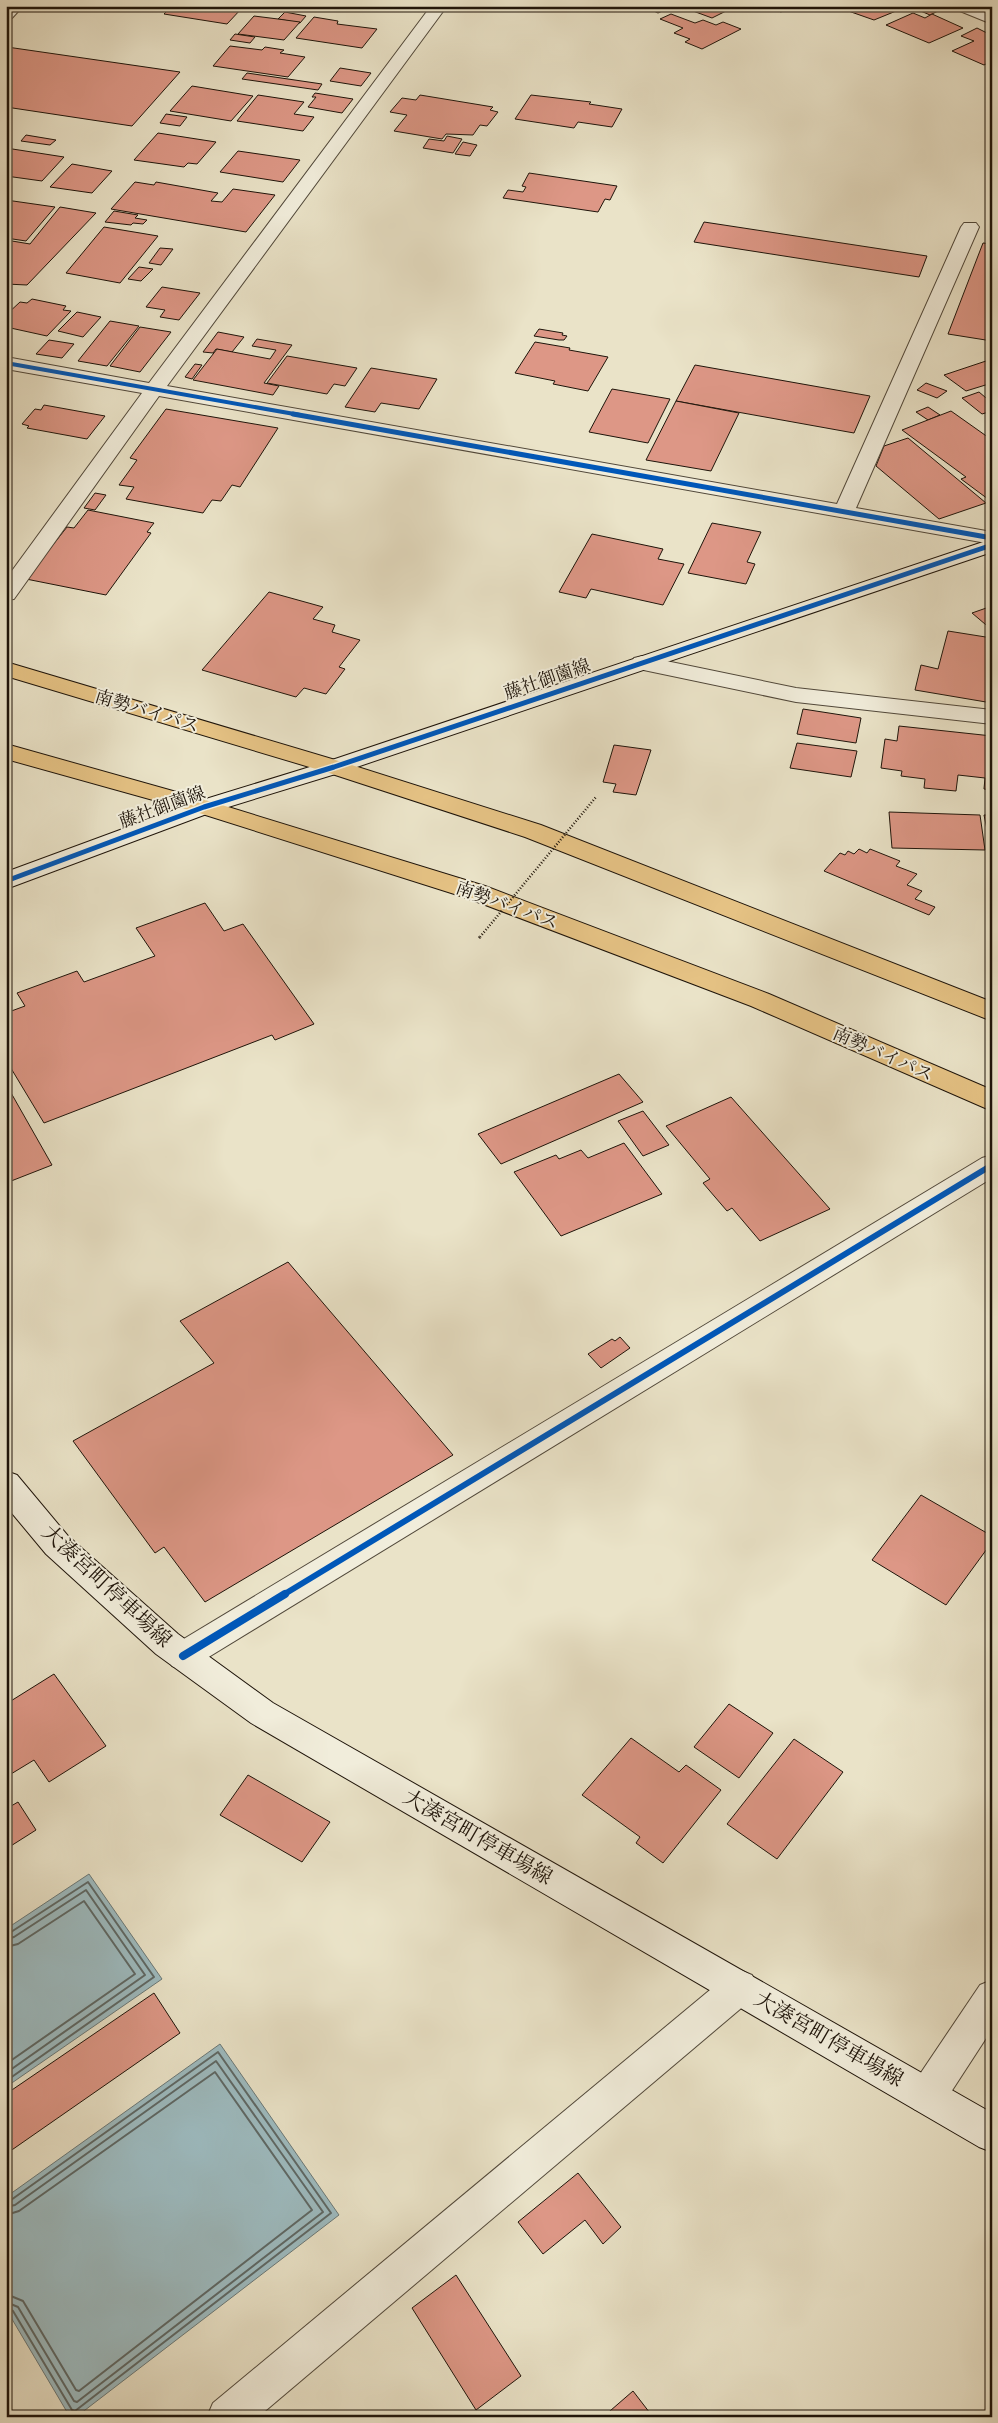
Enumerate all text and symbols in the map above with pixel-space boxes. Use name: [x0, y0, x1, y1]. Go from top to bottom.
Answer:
street label: 藤社御薗線: [501, 654, 594, 708]
street label: 南勢バイパス: [91, 685, 202, 741]
street label: 藤社御薗線: [116, 781, 209, 836]
street label: 南勢バイパス: [451, 876, 561, 938]
street label: 南勢バイパス: [828, 1022, 937, 1090]
street label: 大湊宮町停車場線: [34, 1519, 177, 1656]
street label: 大湊宮町停車場線: [397, 1784, 557, 1894]
street label: 大湊宮町停車場線: [748, 1986, 908, 2096]

